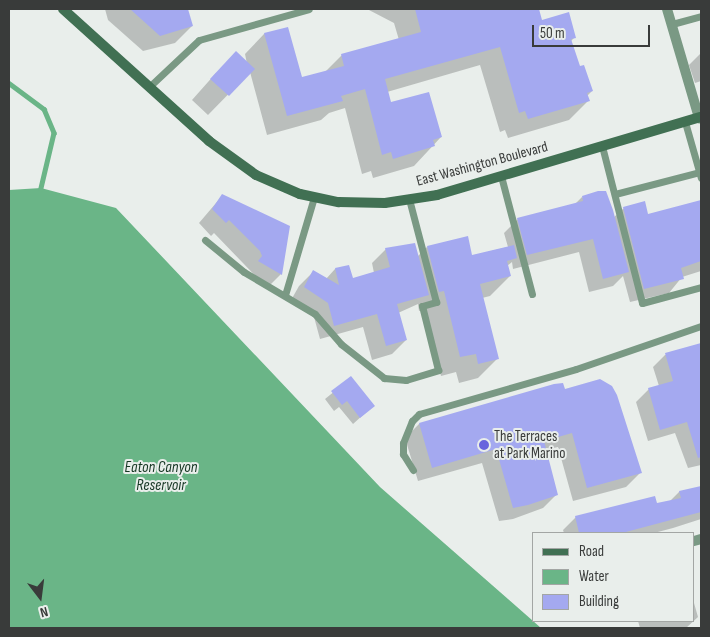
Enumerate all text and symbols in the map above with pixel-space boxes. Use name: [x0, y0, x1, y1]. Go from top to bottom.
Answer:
scale bar: [535, 15, 652, 47]
text: 50 m: [540, 24, 565, 43]
street label: East Washington Boulevard: [414, 138, 550, 190]
place label: The Terraces at Park Marino: [494, 427, 565, 462]
marker: The Terraces at Park Marino: [478, 439, 490, 451]
water label: Eaton Canyon Reservoir: [125, 458, 197, 496]
legend: [532, 532, 695, 622]
text: Road: [579, 542, 604, 561]
text: Water: [579, 567, 609, 586]
north arrow: [15, 572, 65, 622]
text: Building: [579, 592, 619, 611]
text: N: [38, 603, 50, 621]

